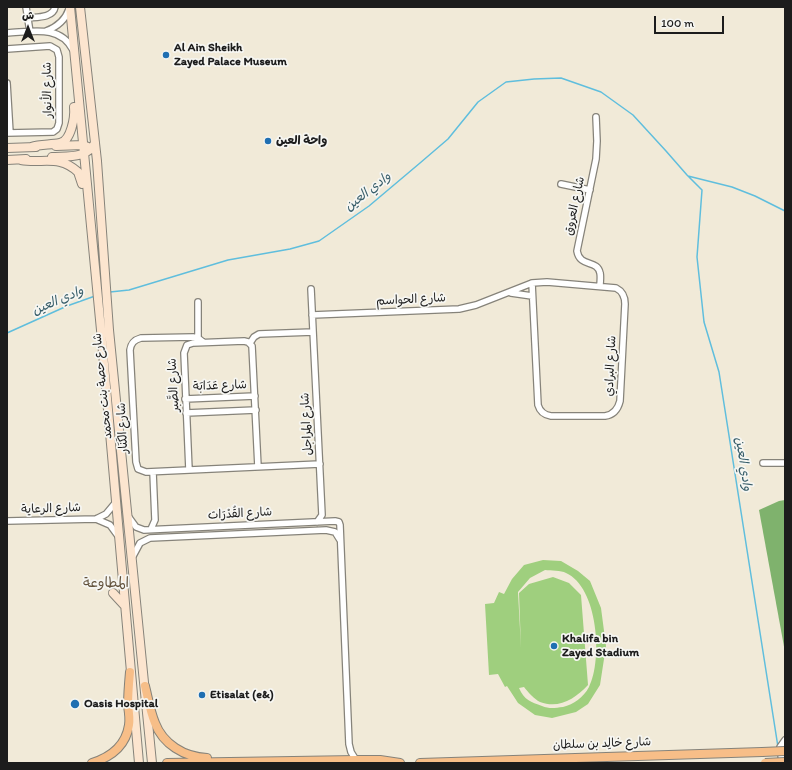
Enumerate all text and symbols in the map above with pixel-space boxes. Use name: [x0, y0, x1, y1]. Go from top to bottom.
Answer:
north arrow: [8, 8, 48, 48]
scale bar: [656, 8, 726, 34]
text: ش: [22, 9, 34, 22]
text: 100 m: [661, 16, 694, 30]
place label: Al Ain Sheikh Zayed Palace Museum: [174, 41, 287, 69]
marker: Al Ain Sheikh Zayed Palace Museum: [161, 50, 171, 60]
street label: شارع الأنوار: [40, 62, 56, 118]
place label: واحة العين: [276, 134, 327, 148]
marker: واحة العين: [263, 136, 273, 146]
water label: وادي العين: [342, 169, 394, 215]
street label: شارع العروق: [562, 175, 588, 237]
water label: وادي العين: [30, 283, 86, 319]
street label: شارع الحواسم: [376, 291, 446, 309]
street label: شارع حصة بنت محمد: [90, 332, 116, 440]
street label: شارع البرادي: [602, 335, 620, 397]
street label: شارع الصَّبر: [165, 358, 183, 412]
street label: شارع عَدَابَة: [193, 378, 247, 394]
street label: شارع المراجل: [298, 392, 316, 456]
street label: شارع الكَنَار: [114, 402, 132, 454]
water label: وادي العين: [731, 436, 755, 492]
street label: شارع الرعاية: [21, 501, 81, 517]
street label: شارع القُدْرَات: [207, 505, 273, 523]
district label: المطاوعة: [83, 575, 129, 591]
place label: Khalifa bin Zayed Stadium: [562, 632, 639, 660]
marker: Khalifa bin Zayed Stadium: [549, 641, 559, 651]
place label: Etisalat (e&): [210, 688, 274, 702]
marker: Etisalat (e&): [197, 690, 207, 700]
place label: Oasis Hospital: [84, 697, 158, 711]
marker: Oasis Hospital: [69, 698, 81, 710]
street label: شارع خالِد بن سلطان: [553, 735, 651, 753]

